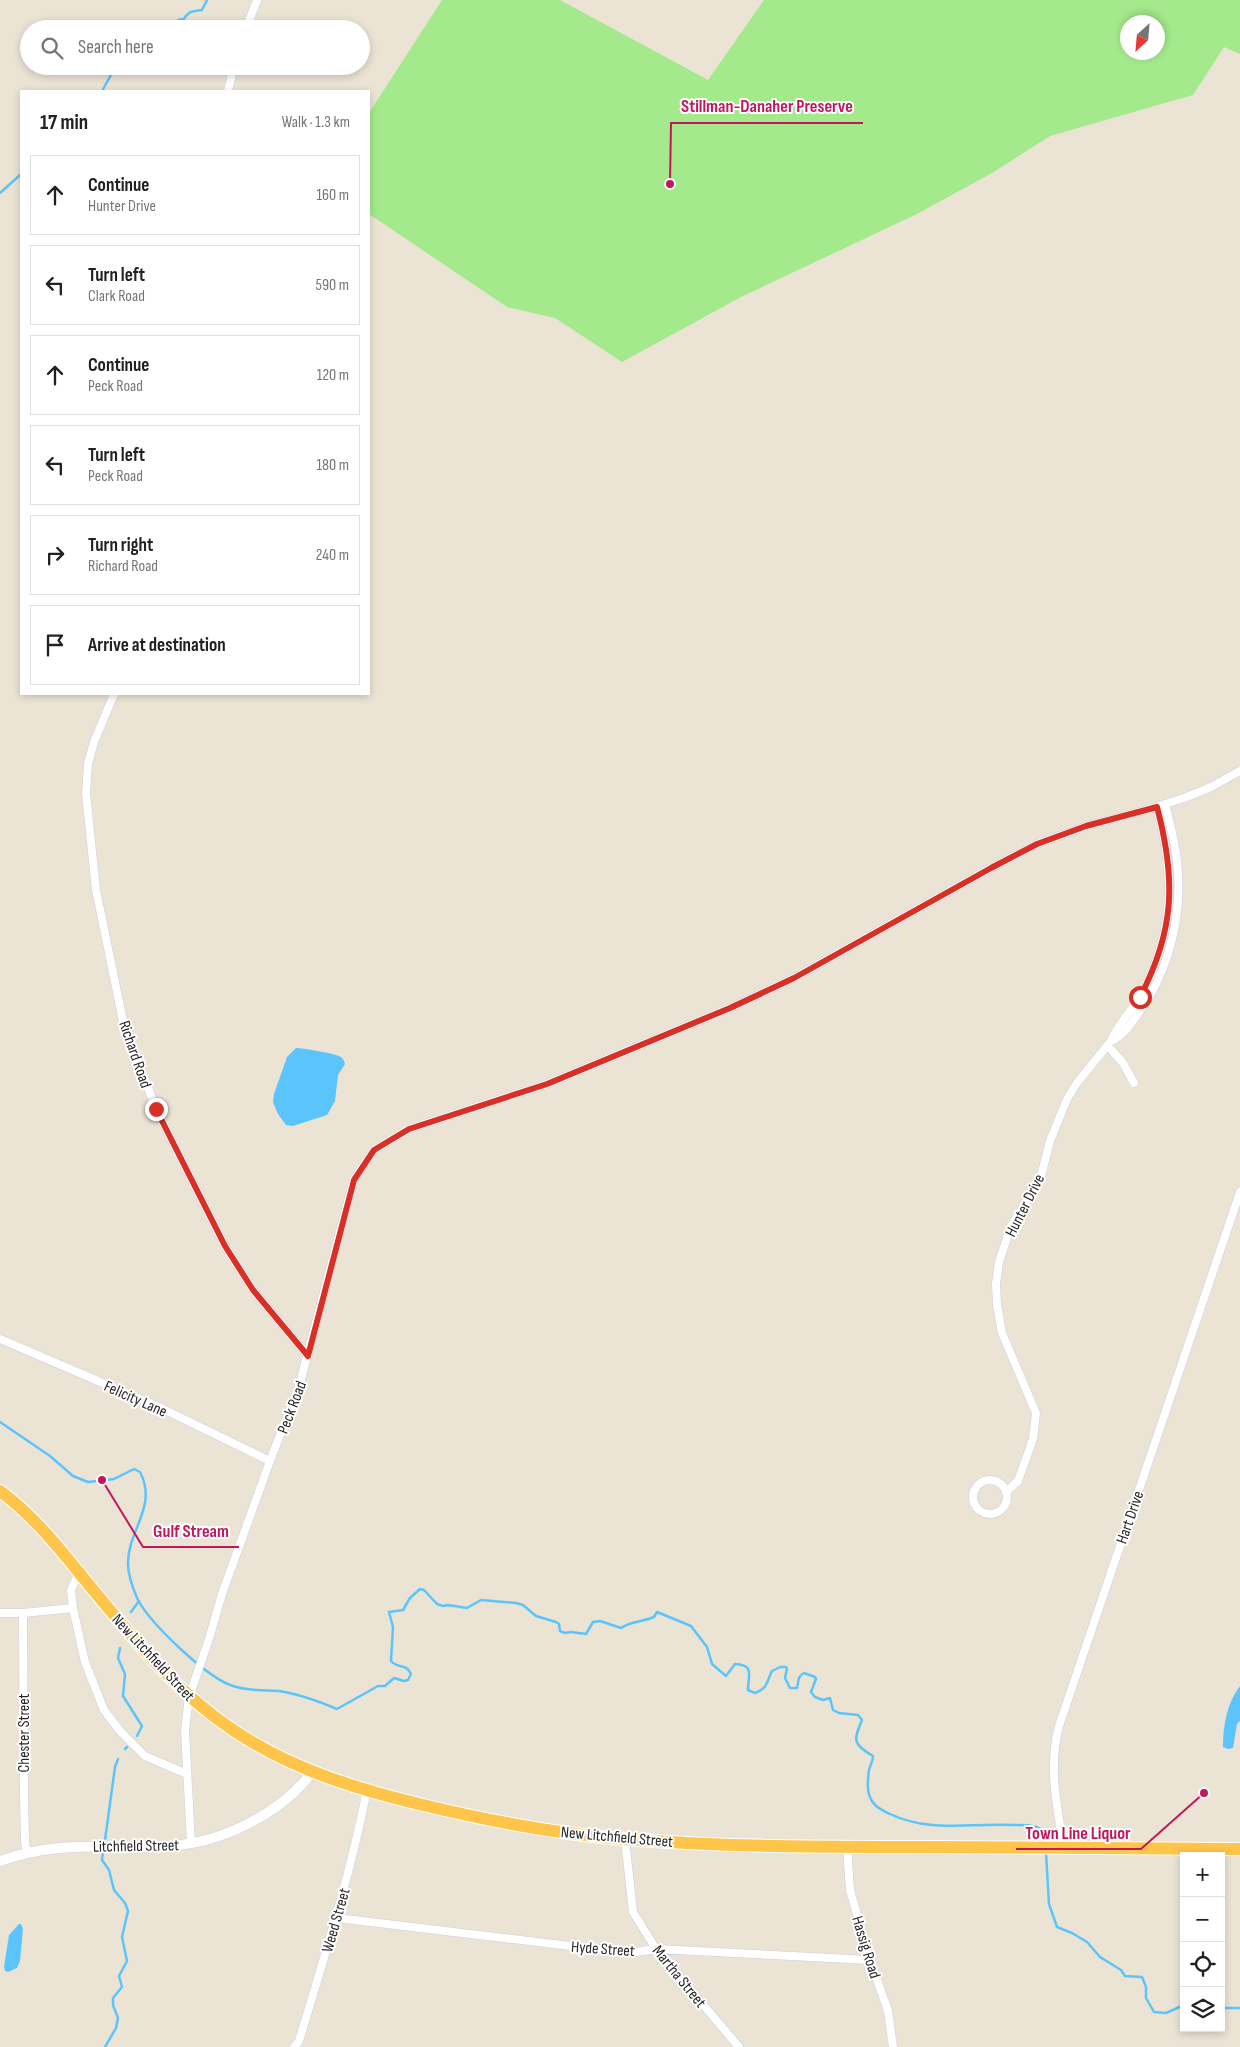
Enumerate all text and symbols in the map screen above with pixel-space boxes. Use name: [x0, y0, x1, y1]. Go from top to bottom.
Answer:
north arrow: [1120, 15, 1165, 60]
search box: [20, 20, 370, 75]
icon: search: [38, 34, 66, 62]
text: Search here: [78, 36, 154, 59]
callout: Stillman-Danaher Preserve: [671, 90, 863, 123]
text: Stillman-Danaher Preserve: [681, 96, 853, 117]
text: 17 min: [40, 110, 88, 135]
text: Walk · 1.3 km: [282, 113, 350, 132]
text: Continue: [88, 174, 149, 197]
icon: ahead: [41, 181, 69, 209]
text: 160 m: [316, 186, 349, 205]
text: Hunter Drive: [88, 197, 156, 216]
text: Turn left: [88, 264, 145, 287]
icon: left: [41, 271, 69, 299]
text: 590 m: [316, 276, 349, 295]
text: Clark Road: [88, 287, 145, 306]
text: Continue: [88, 354, 149, 377]
icon: ahead: [41, 361, 69, 389]
text: 120 m: [317, 366, 349, 385]
text: Peck Road: [88, 377, 143, 396]
text: Turn left: [88, 444, 145, 467]
icon: left: [41, 451, 69, 479]
text: 180 m: [316, 456, 349, 475]
text: Peck Road: [88, 467, 143, 486]
text: Turn right: [88, 534, 153, 557]
icon: right: [41, 541, 69, 569]
text: 240 m: [316, 546, 349, 565]
text: Richard Road: [88, 557, 158, 576]
icon: arrive: [41, 631, 69, 659]
text: Arrive at destination: [88, 634, 226, 657]
route start: [1129, 986, 1152, 1009]
street label: Richard Road: [114, 1018, 155, 1091]
route end: [145, 1098, 168, 1121]
street label: Hunter Drive: [1001, 1171, 1049, 1240]
street label: Felicity Lane: [101, 1377, 170, 1422]
street label: Peck Road: [274, 1379, 311, 1437]
street label: Hart Drive: [1113, 1489, 1148, 1546]
callout: Gulf Stream: [143, 1514, 239, 1547]
text: Gulf Stream: [153, 1521, 229, 1542]
street label: New Litchfield Street: [108, 1610, 198, 1706]
street label: Chester Street: [15, 1693, 34, 1772]
callout: Town Line Liquor: [1016, 1816, 1141, 1849]
street label: New Litchfield Street: [560, 1823, 674, 1852]
text: Town Line Liquor: [1025, 1823, 1131, 1844]
street label: Litchfield Street: [93, 1836, 179, 1857]
map controls: [1180, 1852, 1225, 2032]
button: +: [1180, 1852, 1225, 1897]
street label: Weed Street: [318, 1886, 355, 1955]
button: −: [1180, 1897, 1225, 1942]
street label: Hassig Road: [847, 1914, 884, 1981]
street label: Hyde Street: [571, 1938, 635, 1961]
street label: Martha Street: [648, 1942, 710, 2012]
button: locate: [1180, 1942, 1225, 1987]
button: layers: [1180, 1987, 1225, 2032]

